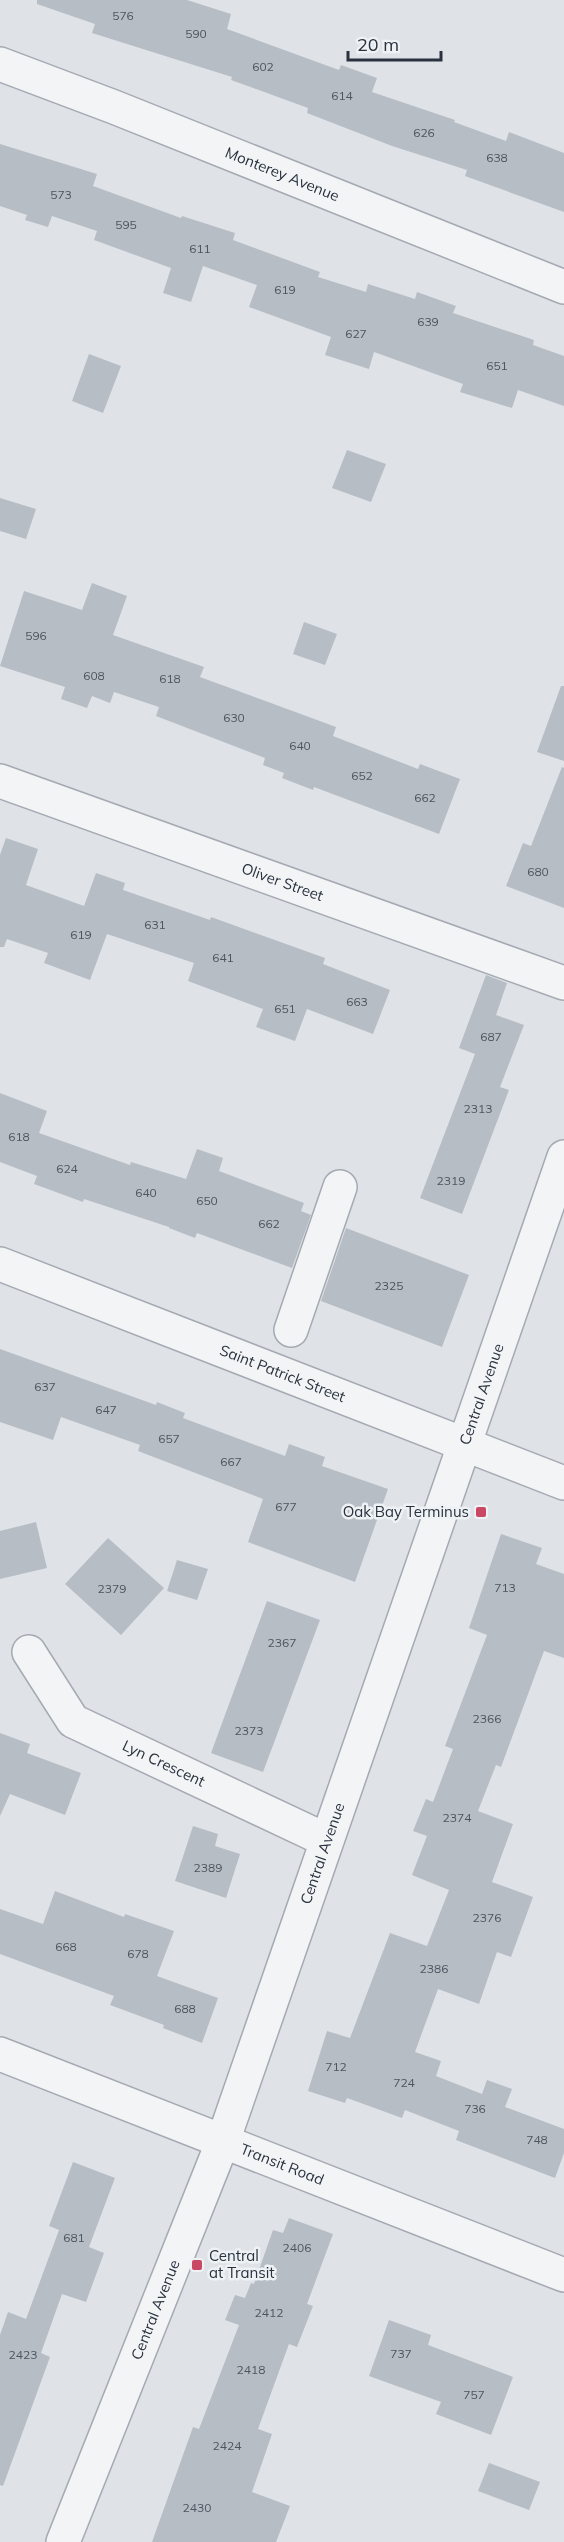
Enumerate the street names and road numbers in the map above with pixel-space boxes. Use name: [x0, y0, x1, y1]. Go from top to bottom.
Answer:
street label: Monterey Avenue: [223, 142, 342, 205]
street label: Oliver Street: [239, 858, 326, 905]
street label: Saint Patrick Street: [217, 1340, 348, 1406]
street label: Central Avenue: [455, 1341, 508, 1447]
street label: Lyn Crescent: [120, 1736, 208, 1791]
street label: Central Avenue: [296, 1800, 349, 1907]
street label: Transit Road: [238, 2139, 327, 2189]
street label: Central Avenue: [127, 2257, 184, 2362]

